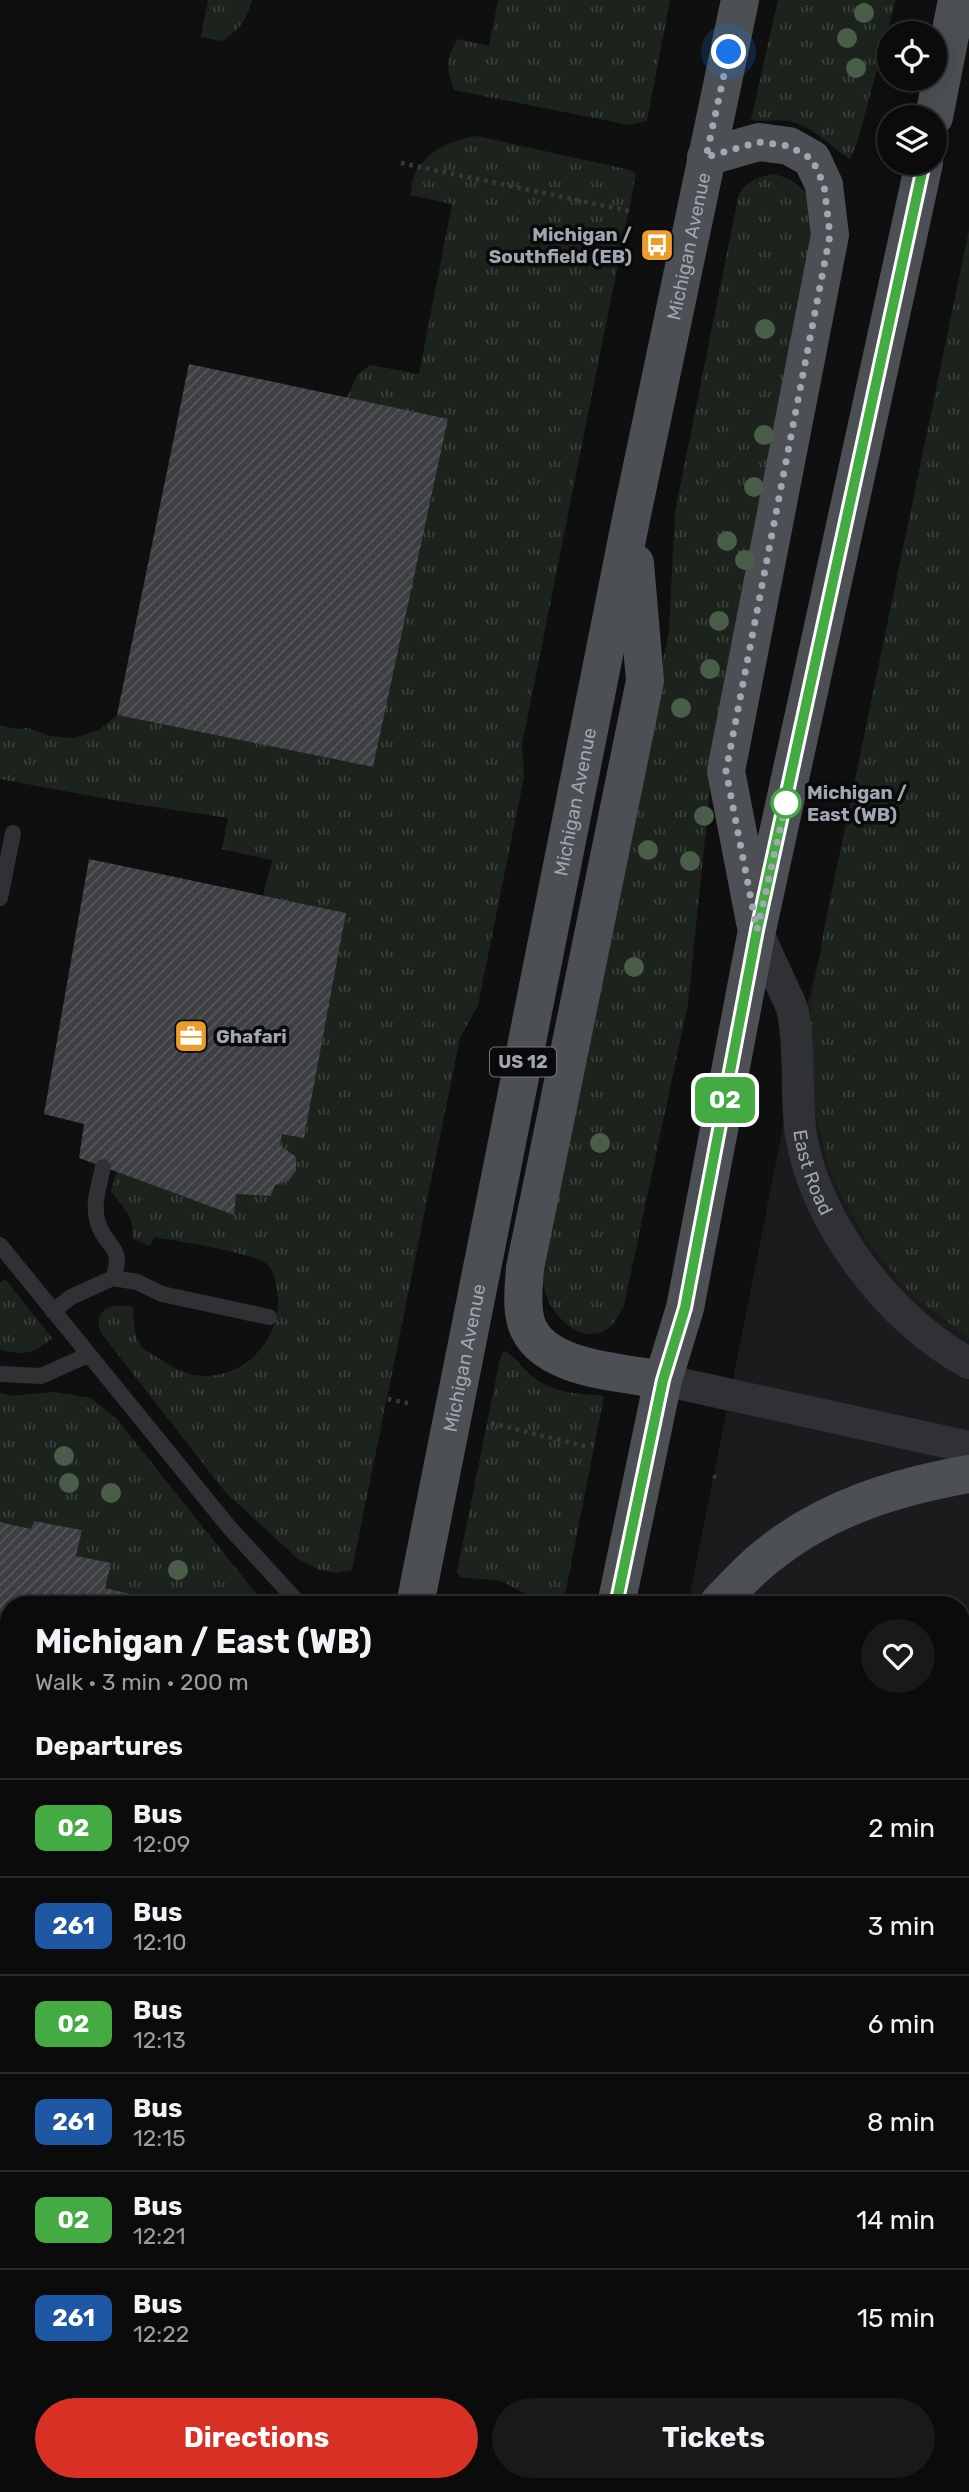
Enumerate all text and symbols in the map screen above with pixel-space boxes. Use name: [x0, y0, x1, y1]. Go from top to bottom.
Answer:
map controls: [877, 21, 947, 175]
button: locate: [877, 21, 947, 91]
your location: [711, 34, 746, 69]
button: layers: [877, 105, 947, 175]
street label: Michigan Avenue: [662, 170, 715, 322]
place label: Michigan / Southfield (EB): [489, 223, 632, 268]
bus stop icon: Michigan / Southfield (EB): [638, 226, 676, 264]
street label: Michigan Avenue: [549, 726, 601, 878]
place label: Michigan / East (WB): [807, 781, 907, 826]
marker: Michigan / East (WB): [771, 788, 801, 818]
office icon: Ghafari: [172, 1017, 210, 1055]
place label: Ghafari: [216, 1025, 287, 1048]
road number: US 12: [490, 1048, 556, 1077]
line badge: 02: [694, 1077, 756, 1123]
text: 02: [709, 1086, 741, 1114]
street label: East Road: [788, 1128, 838, 1219]
street label: Michigan Avenue: [439, 1282, 491, 1434]
button: heart: [861, 1619, 935, 1693]
text: Michigan / East (WB): [35, 1622, 372, 1661]
text: Walk · 3 min · 200 m: [35, 1668, 249, 1696]
text: Departures: [35, 1731, 183, 1762]
text: Bus: [133, 1799, 182, 1830]
text: 2 min: [868, 1813, 935, 1844]
text: 02: [58, 1814, 89, 1842]
text: 12:09: [133, 1830, 190, 1858]
text: Bus: [133, 1897, 182, 1928]
text: 3 min: [868, 1911, 935, 1942]
text: 261: [52, 1912, 95, 1940]
text: 12:10: [133, 1928, 187, 1956]
text: Bus: [133, 1995, 182, 2026]
text: 6 min: [868, 2009, 935, 2040]
text: 02: [58, 2010, 89, 2038]
text: 12:13: [133, 2026, 186, 2054]
text: Bus: [133, 2093, 182, 2124]
text: 8 min: [867, 2107, 935, 2138]
text: 261: [52, 2108, 95, 2136]
text: 12:15: [133, 2124, 186, 2152]
text: Bus: [133, 2191, 182, 2222]
text: 14 min: [856, 2205, 935, 2236]
text: 02: [58, 2206, 89, 2234]
text: 12:21: [133, 2222, 186, 2250]
text: Bus: [133, 2289, 182, 2320]
text: 15 min: [857, 2303, 935, 2334]
text: 261: [52, 2304, 95, 2332]
text: 12:22: [133, 2320, 189, 2348]
button: Directions: [35, 2398, 478, 2478]
button: Tickets: [492, 2398, 935, 2478]

